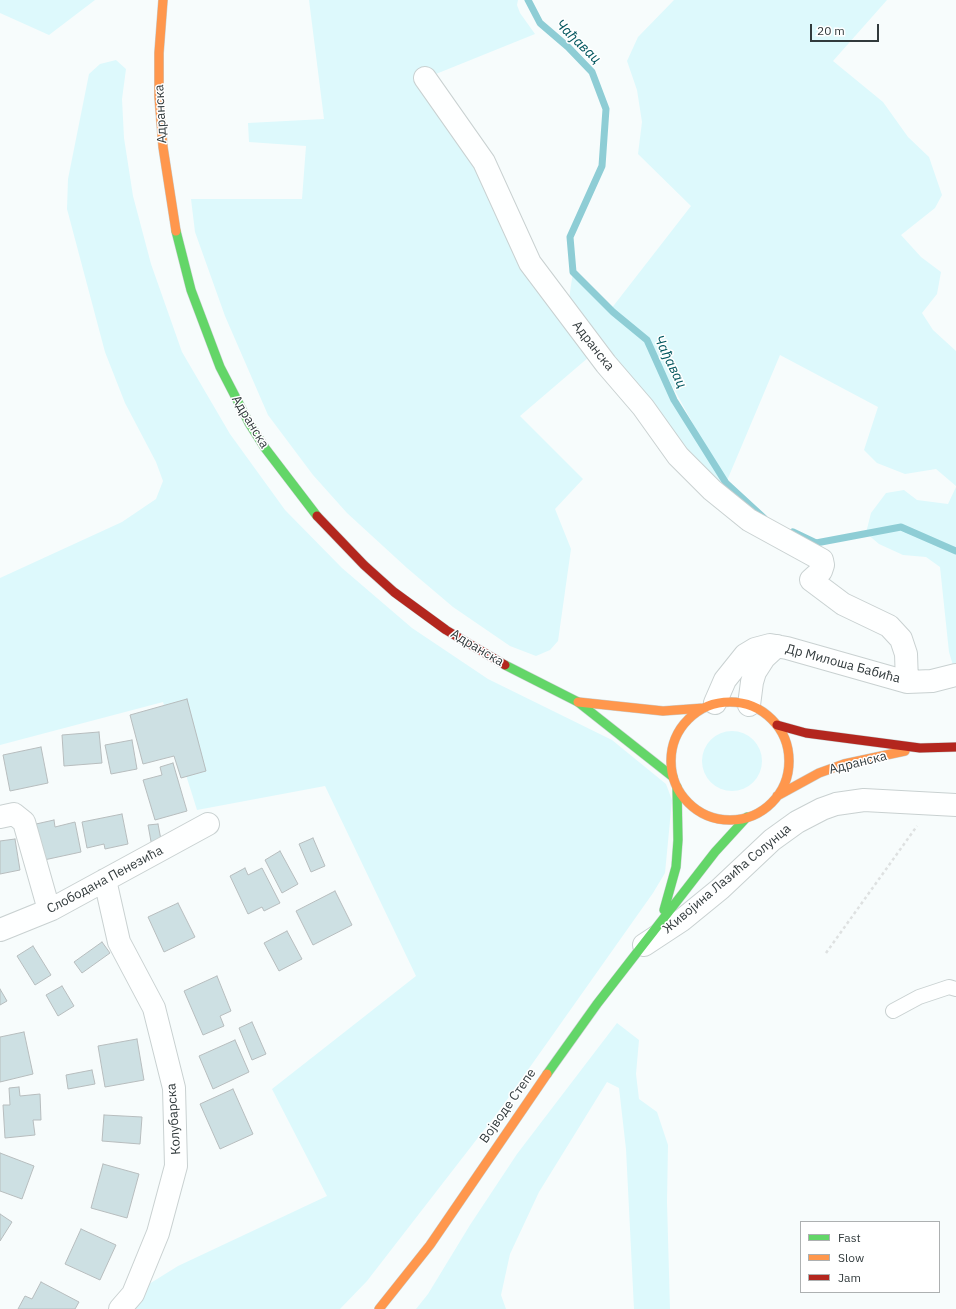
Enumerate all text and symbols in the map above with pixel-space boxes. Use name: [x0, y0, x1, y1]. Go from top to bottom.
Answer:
water label: Чађавац: [552, 16, 604, 68]
scale bar: [812, 16, 881, 42]
text: 20 m: [817, 23, 845, 38]
street label: Адранска: [152, 84, 170, 144]
street label: Адранска: [569, 318, 617, 374]
water label: Чађавац: [650, 333, 690, 391]
street label: Адранска: [228, 393, 272, 451]
street label: Адранска: [448, 626, 506, 670]
street label: Др Милоша Бабића: [784, 641, 902, 687]
street label: Адранска: [828, 748, 888, 778]
street label: Живојина Лазића Солунца: [660, 821, 794, 937]
street label: Слободана Пенезића: [44, 843, 166, 917]
street label: Војводе Степе: [477, 1066, 539, 1146]
street label: Колубарска: [164, 1083, 184, 1155]
legend: [800, 1221, 940, 1293]
text: Fast: [838, 1230, 861, 1245]
text: Slow: [838, 1250, 864, 1265]
text: Jam: [838, 1270, 861, 1285]

